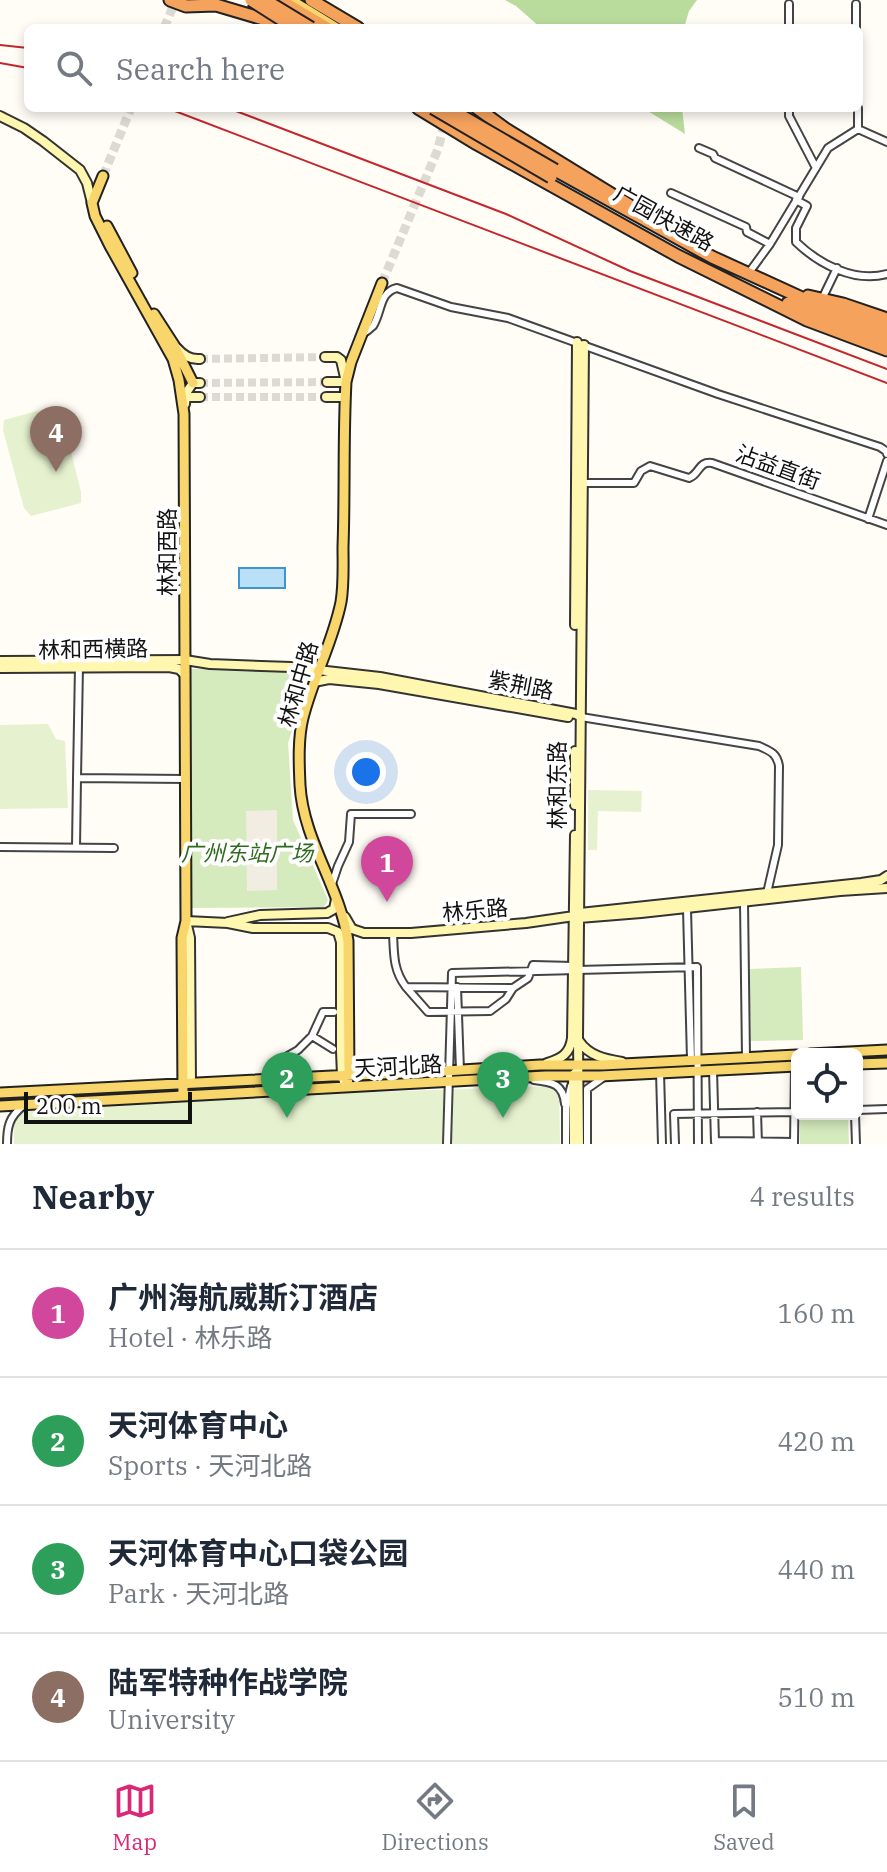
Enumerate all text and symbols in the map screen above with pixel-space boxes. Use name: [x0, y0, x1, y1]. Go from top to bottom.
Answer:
search box: [24, 24, 863, 112]
icon: search: [52, 46, 96, 90]
text: Search here: [116, 49, 285, 88]
street label: 广园快速路: [609, 178, 719, 257]
pin: 4: [30, 406, 82, 472]
street label: 沾益直街: [732, 438, 824, 495]
street label: 林和西路: [152, 508, 181, 596]
street label: 林和西横路: [38, 633, 148, 664]
street label: 林和中路: [271, 638, 324, 730]
street label: 紫荆路: [486, 664, 556, 705]
street label: 林和东路: [542, 741, 571, 829]
your location: [346, 752, 386, 792]
pin: 1: [361, 836, 413, 902]
park label: 广州东站广场: [181, 838, 315, 867]
street label: 林乐路: [441, 892, 509, 927]
map controls: [791, 1048, 863, 1120]
button: locate: [791, 1048, 863, 1120]
street label: 天河北路: [353, 1049, 443, 1082]
pin: 2: [261, 1052, 313, 1118]
pin: 3: [477, 1052, 529, 1118]
scale bar: [24, 1088, 192, 1124]
text: 200 m: [36, 1091, 102, 1120]
text: Nearby: [32, 1174, 154, 1218]
text: 4 results: [749, 1179, 855, 1213]
text: 广州海航威斯汀酒店: [108, 1277, 378, 1316]
text: 1: [50, 1296, 66, 1330]
text: 160 m: [777, 1296, 855, 1330]
text: Hotel · 林乐路: [108, 1320, 273, 1354]
text: 天河体育中心: [108, 1405, 288, 1444]
text: 2: [50, 1424, 66, 1458]
text: 420 m: [777, 1424, 855, 1458]
text: Sports · 天河北路: [108, 1448, 312, 1482]
text: 天河体育中心口袋公园: [108, 1533, 408, 1572]
text: 3: [50, 1552, 66, 1586]
text: 440 m: [777, 1552, 855, 1586]
text: Park · 天河北路: [108, 1576, 289, 1610]
text: 陆军特种作战学院: [108, 1662, 348, 1701]
text: 4: [50, 1680, 66, 1714]
text: 510 m: [777, 1680, 855, 1714]
text: University: [108, 1702, 235, 1736]
tab: Map: [112, 1779, 157, 1856]
tab: Directions: [381, 1779, 489, 1856]
tab: Saved: [713, 1779, 775, 1856]

